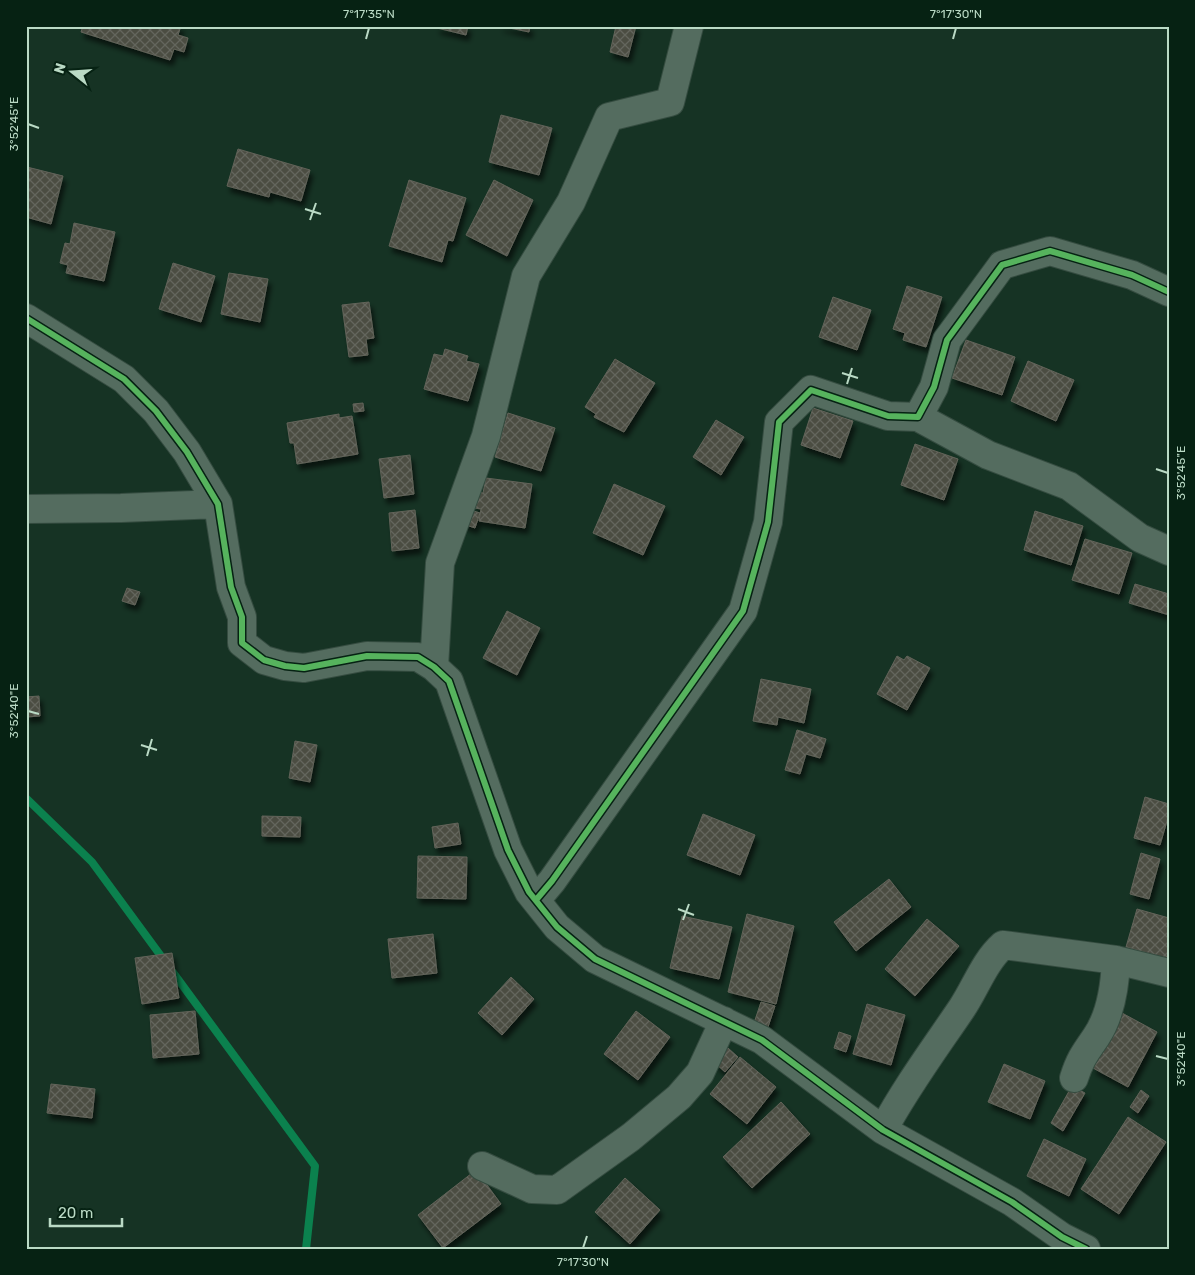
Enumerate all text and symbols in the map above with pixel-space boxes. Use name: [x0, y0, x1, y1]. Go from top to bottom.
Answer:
text: 7°17'35"N: [343, 7, 395, 21]
text: 7°17'30"N: [930, 7, 982, 21]
north arrow: [48, 48, 98, 98]
text: N: [50, 61, 70, 76]
text: 3°52'45"E: [7, 97, 21, 151]
text: 3°52'45"E: [1174, 446, 1188, 500]
text: 3°52'40"E: [7, 684, 21, 738]
text: 3°52'40"E: [1174, 1032, 1188, 1086]
scale bar: [50, 1195, 122, 1227]
text: 20 m: [58, 1204, 93, 1222]
text: 7°17'30"N: [557, 1255, 609, 1269]

